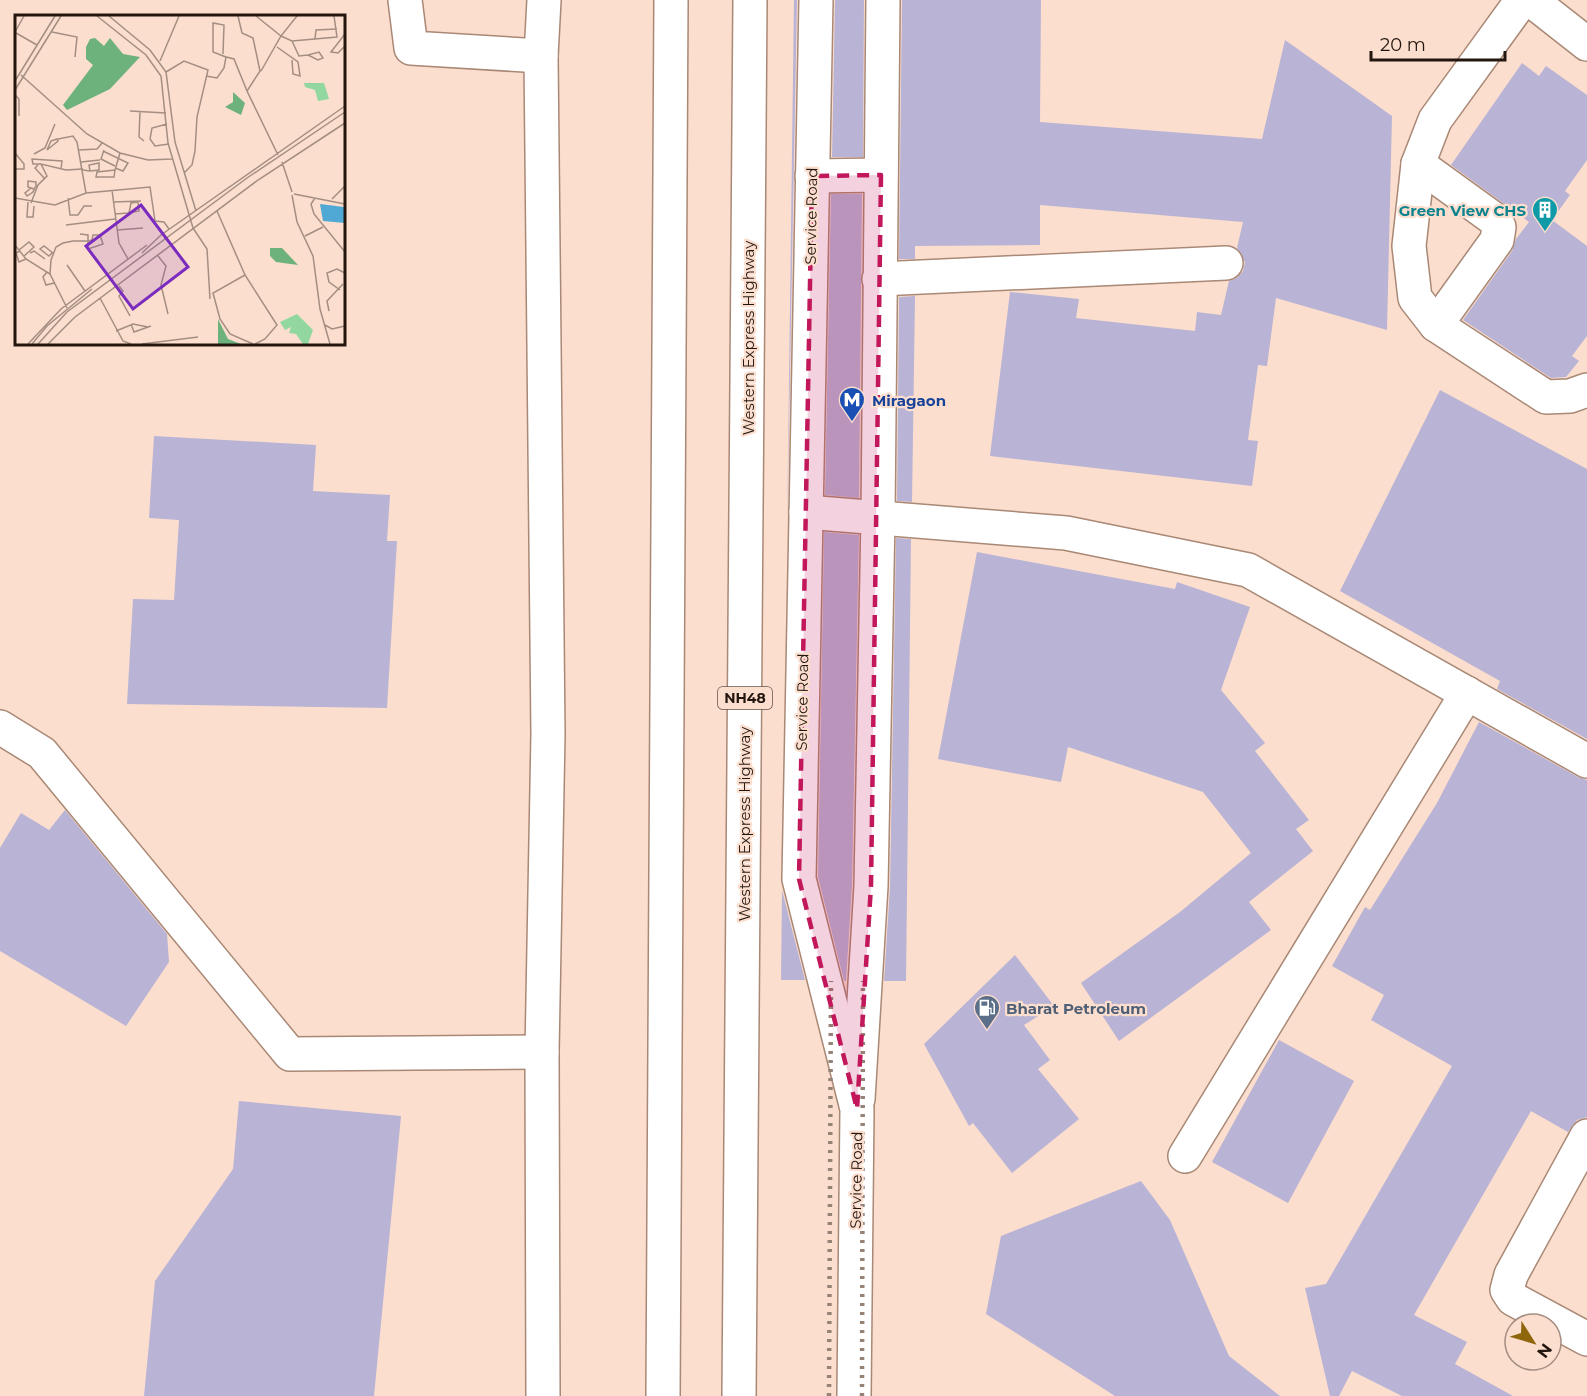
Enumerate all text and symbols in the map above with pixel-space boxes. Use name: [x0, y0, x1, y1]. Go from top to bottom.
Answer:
inset map: [15, 15, 345, 345]
scale bar: [1371, 24, 1504, 62]
text: 20 m: [1380, 34, 1426, 56]
street label: Service Road: [801, 167, 821, 265]
building icon: Green View CHS: [1530, 195, 1560, 233]
place label: Green View CHS: [1399, 201, 1526, 220]
street label: Western Express Highway: [739, 240, 758, 435]
metro station icon: Miragaon: [837, 385, 867, 423]
place label: Miragaon: [872, 391, 946, 410]
street label: Service Road: [792, 653, 812, 751]
road number: NH48: [718, 687, 772, 709]
street label: Western Express Highway: [735, 726, 754, 921]
fuel station icon: Bharat Petroleum: [972, 993, 1002, 1031]
place label: Bharat Petroleum: [1006, 999, 1146, 1018]
street label: Service Road: [846, 1131, 866, 1229]
north arrow: [1503, 1312, 1563, 1372]
text: N: [1533, 1340, 1556, 1362]

